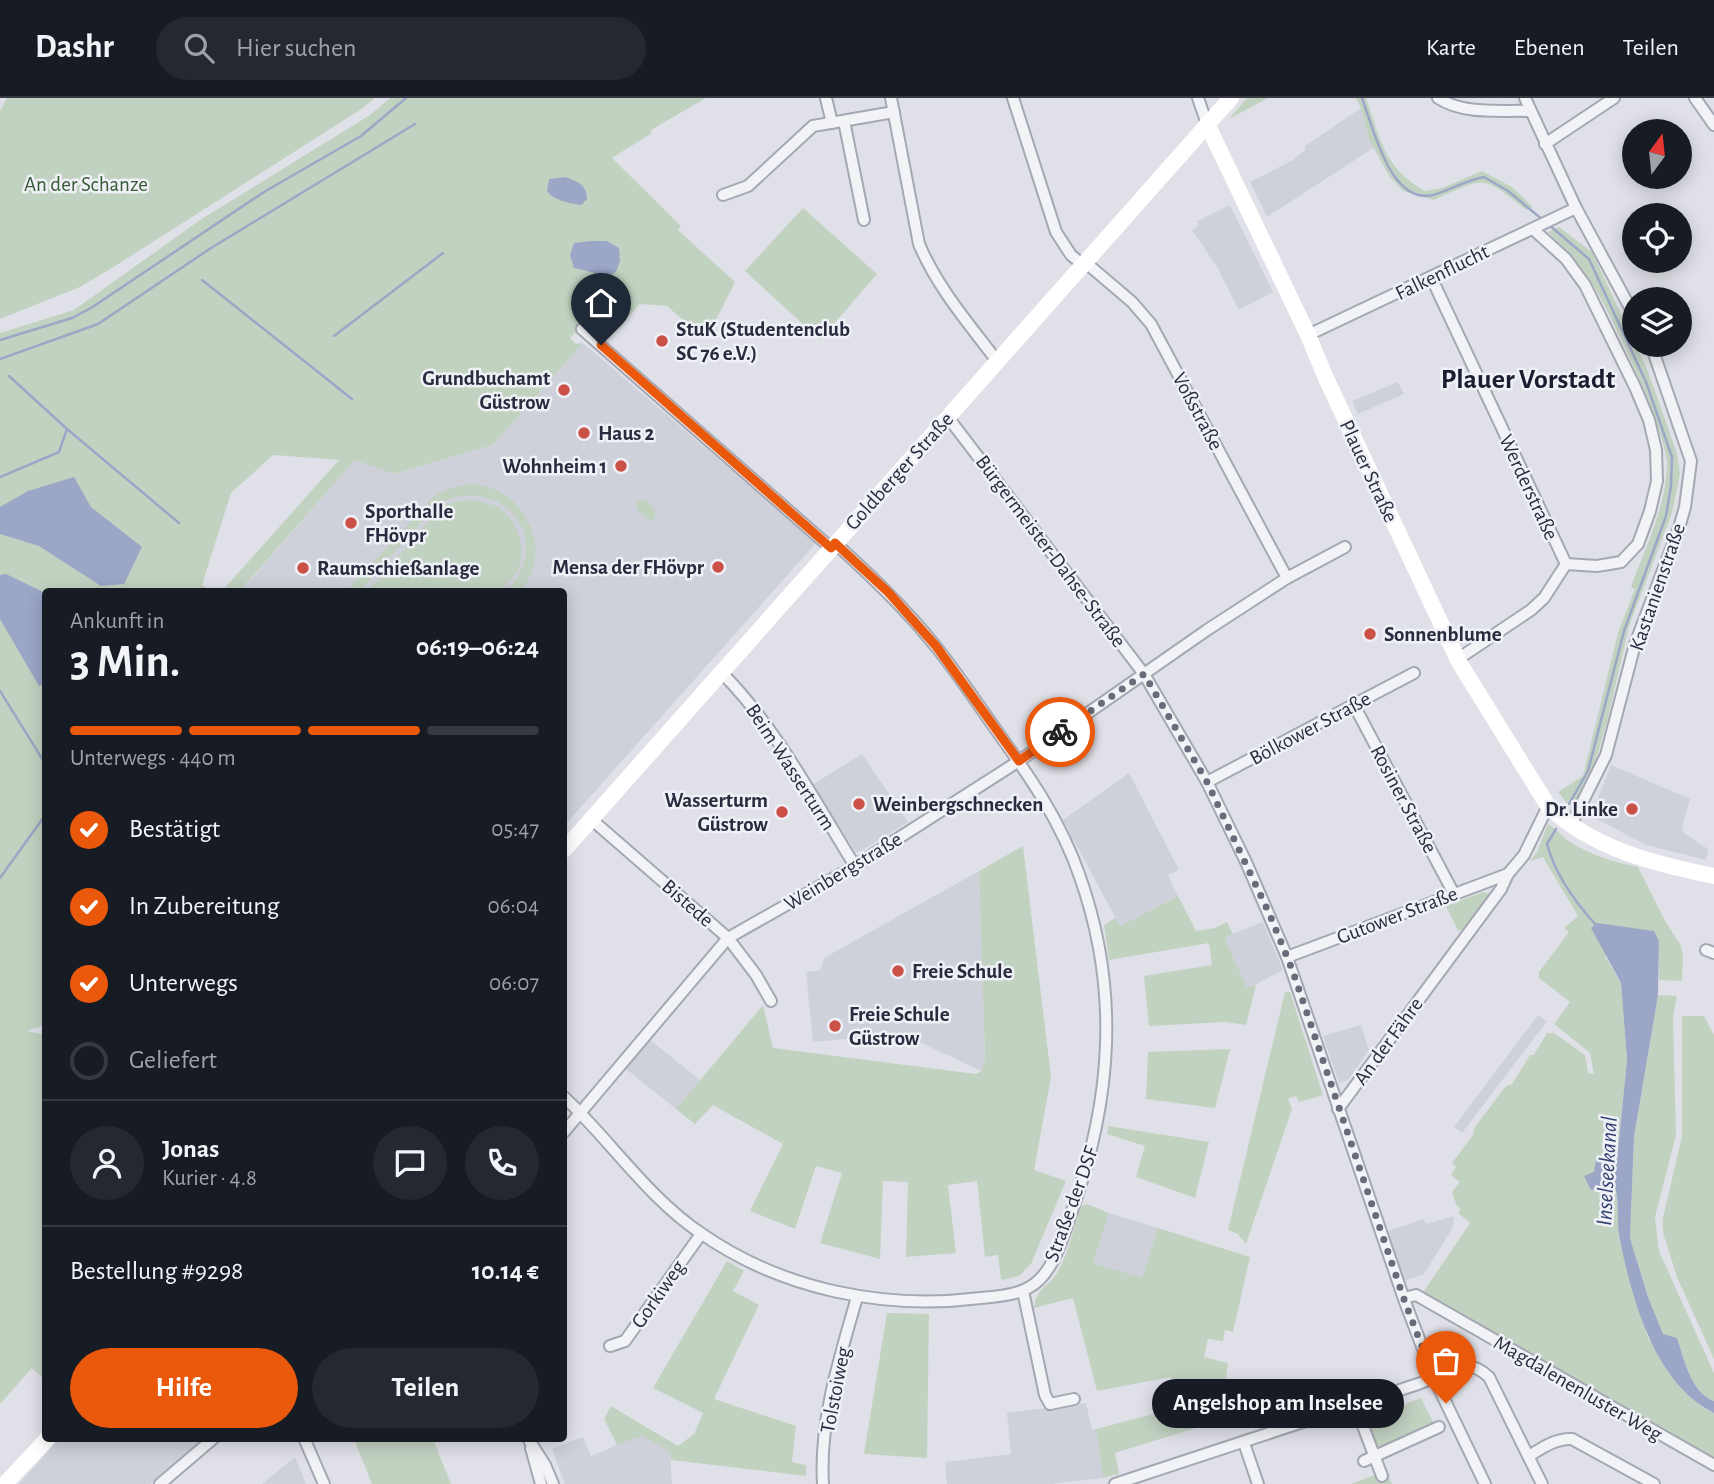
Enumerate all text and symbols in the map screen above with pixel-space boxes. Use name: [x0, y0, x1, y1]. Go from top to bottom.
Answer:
search box: [156, 17, 646, 80]
icon: search: [180, 29, 218, 67]
text: Dashr: [35, 31, 114, 64]
text: Hier suchen: [236, 35, 356, 61]
text: Karte: [1426, 36, 1476, 60]
text: Ebenen: [1514, 36, 1585, 60]
text: Teilen: [1623, 36, 1679, 60]
north arrow: [1622, 119, 1692, 189]
map controls: [1622, 119, 1692, 357]
park label: An der Schanze: [24, 174, 148, 195]
button: locate: [1622, 203, 1692, 273]
street label: Falkenflucht: [1392, 241, 1493, 304]
pin: [571, 273, 631, 345]
icon: home: [582, 284, 620, 322]
button: layers: [1622, 287, 1692, 357]
place label: StuK (Studentenclub SC 76 e.V.): [676, 319, 850, 364]
marker: StuK (Studentenclub SC 76 e.V.): [654, 333, 670, 349]
district label: Plauer Vorstadt: [1441, 366, 1616, 394]
place label: Grundbuchamt Güstrow: [422, 368, 550, 413]
street label: Voßstraße: [1168, 369, 1227, 454]
marker: Grundbuchamt Güstrow: [556, 382, 572, 398]
street label: Goldberger Straße: [841, 409, 957, 534]
street label: Plauer Straße: [1336, 417, 1401, 526]
place label: Haus 2: [598, 423, 655, 444]
marker: Haus 2: [576, 425, 592, 441]
street label: Werderstraße: [1495, 431, 1562, 543]
street label: Bürgermeister-Dahse-Straße: [972, 451, 1130, 651]
place label: Wohnheim 1: [502, 456, 607, 477]
marker: Wohnheim 1: [613, 458, 629, 474]
place label: Sporthalle FHövpr: [365, 501, 453, 546]
marker: Sporthalle FHövpr: [343, 515, 359, 531]
street label: Kastanienstraße: [1626, 521, 1689, 654]
place label: Mensa der FHövpr: [553, 557, 705, 578]
place label: Raumschießanlage: [317, 558, 480, 579]
marker: Mensa der FHövpr: [710, 559, 726, 575]
marker: Raumschießanlage: [295, 560, 311, 576]
text: Ankunft in: [70, 610, 164, 633]
place label: Sonnenblume: [1384, 624, 1502, 645]
marker: Sonnenblume: [1362, 626, 1378, 642]
text: 06:19–06:24: [416, 634, 539, 660]
text: 3 Min.: [70, 639, 180, 685]
street label: Bölkower Straße: [1246, 688, 1374, 769]
courier: [1025, 697, 1095, 767]
street label: Beim Wasserturm: [742, 700, 839, 834]
icon: bike: [1041, 713, 1079, 751]
street label: Rosiner Straße: [1366, 742, 1441, 857]
text: Unterwegs · 440 m: [70, 747, 236, 770]
place label: Wasserturm Güstrow: [665, 790, 768, 835]
place label: Weinbergschnecken: [873, 794, 1043, 815]
marker: Weinbergschnecken: [851, 796, 867, 812]
place label: Dr. Linke: [1545, 799, 1618, 820]
marker: Dr. Linke: [1624, 801, 1640, 817]
marker: Wasserturm Güstrow: [774, 804, 790, 820]
icon: check: [70, 811, 108, 849]
text: Bestätigt: [129, 816, 220, 842]
text: 05:47: [491, 818, 539, 841]
street label: Weinbergstraße: [781, 828, 906, 915]
street label: Bistede: [658, 876, 717, 931]
street label: Gutower Straße: [1334, 883, 1460, 948]
icon: check: [70, 888, 108, 926]
text: In Zubereitung: [129, 893, 279, 919]
text: 06:04: [488, 895, 539, 918]
place label: Freie Schule: [912, 961, 1013, 982]
marker: Freie Schule: [890, 963, 906, 979]
icon: check: [70, 965, 108, 1003]
text: Unterwegs: [129, 970, 238, 996]
text: 06:07: [489, 972, 539, 995]
street label: An der Fähre: [1350, 994, 1427, 1089]
place label: Freie Schule Güstrow: [849, 1004, 950, 1049]
marker: Freie Schule Güstrow: [827, 1018, 843, 1034]
text: Geliefert: [129, 1047, 217, 1073]
water label: Inselseekanal: [1593, 1115, 1622, 1227]
button: person: [70, 1126, 144, 1200]
button: chat: [373, 1126, 447, 1200]
button: phone: [465, 1126, 539, 1200]
text: Jonas: [162, 1136, 219, 1162]
street label: Straße der DSF: [1041, 1143, 1102, 1265]
text: Kurier · 4.8: [162, 1167, 257, 1190]
street label: Gorkiweg: [628, 1256, 690, 1332]
text: Bestellung #9298: [70, 1258, 243, 1284]
text: 10.14 €: [472, 1258, 539, 1284]
pin: [1416, 1331, 1476, 1403]
street label: Magdalenenluster Weg: [1490, 1332, 1666, 1446]
icon: bag: [1427, 1342, 1465, 1380]
street label: Tolstoiweg: [817, 1344, 854, 1435]
button: Hilfe: [70, 1348, 298, 1428]
button: Teilen: [312, 1348, 539, 1428]
callout: Angelshop am Inselsee: [1152, 1378, 1404, 1428]
text: Angelshop am Inselsee: [1173, 1392, 1383, 1415]

